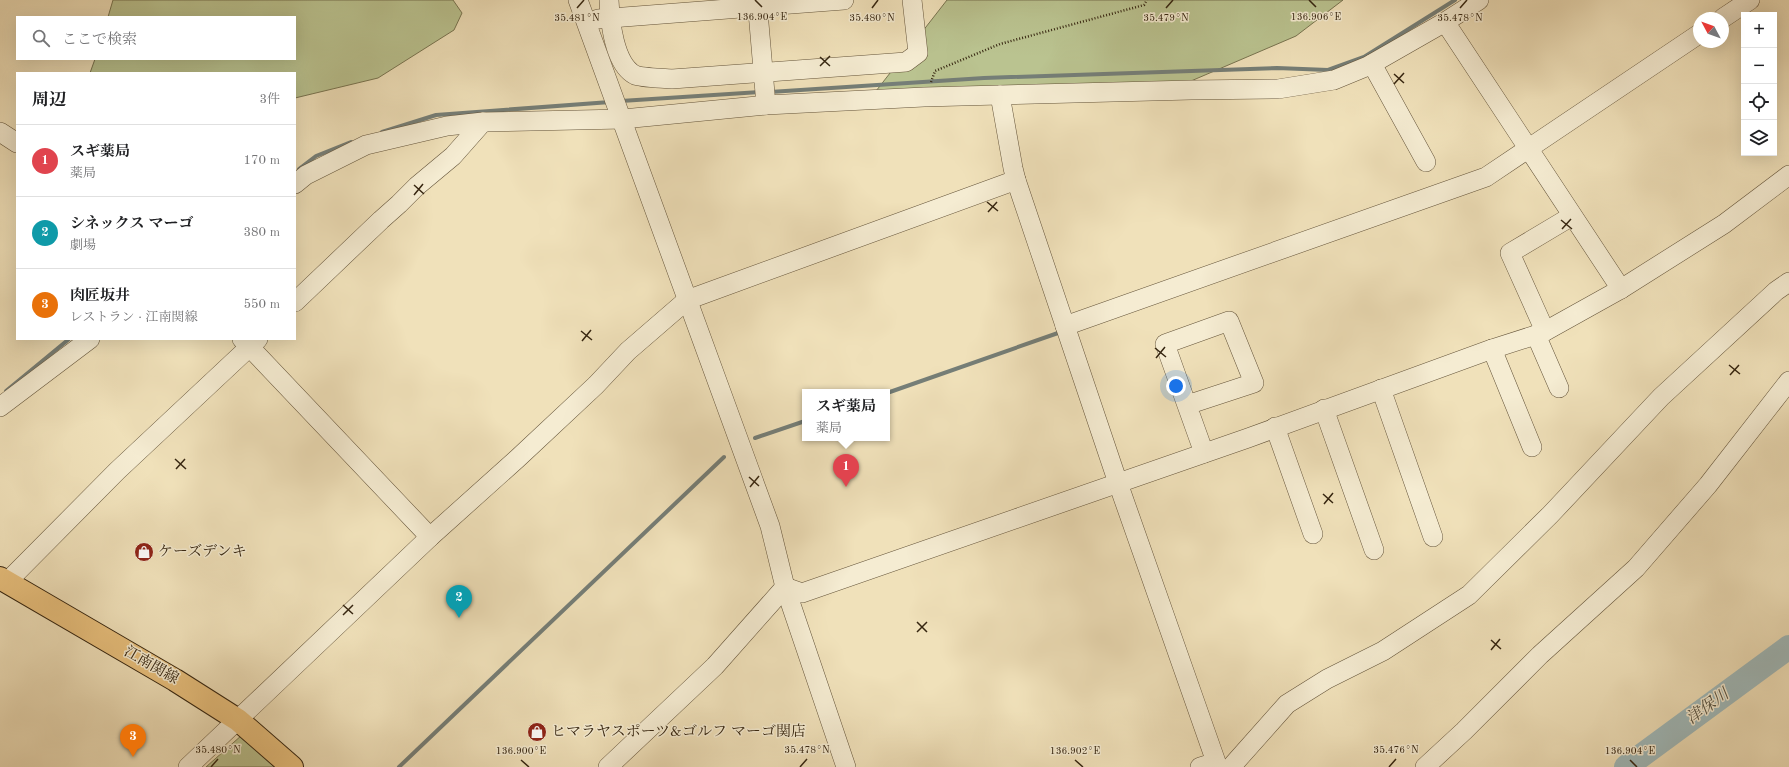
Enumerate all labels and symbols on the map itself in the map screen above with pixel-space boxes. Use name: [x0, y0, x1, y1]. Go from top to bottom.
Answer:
text: 136.904°E: [737, 12, 787, 22]
text: 136.906°E: [1291, 12, 1341, 22]
north arrow: [1693, 12, 1729, 48]
text: 35.481°N: [554, 13, 600, 23]
text: 35.480°N: [849, 13, 895, 23]
text: 35.479°N: [1143, 13, 1189, 23]
text: 35.478°N: [1437, 13, 1483, 23]
your location: [1166, 376, 1186, 396]
pin: 1: [833, 454, 859, 487]
shop icon: ケーズデンキ: [133, 541, 155, 563]
place label: ケーズデンキ: [158, 543, 247, 560]
pin: 2: [446, 585, 472, 618]
street label: 江南関線: [121, 643, 182, 687]
water label: 津保川: [1683, 684, 1734, 728]
shop icon: ヒマラヤスポーツ&ゴルフ マーゴ関店: [526, 721, 548, 743]
place label: ヒマラヤスポーツ&ゴルフ マーゴ関店: [551, 723, 806, 740]
pin: 3: [120, 724, 146, 757]
text: 35.480°N: [195, 745, 241, 755]
text: 35.478°N: [784, 745, 830, 755]
text: 35.476°N: [1373, 745, 1419, 755]
text: 136.900°E: [496, 746, 546, 756]
text: 136.902°E: [1050, 746, 1100, 756]
text: 136.904°E: [1605, 746, 1655, 756]

